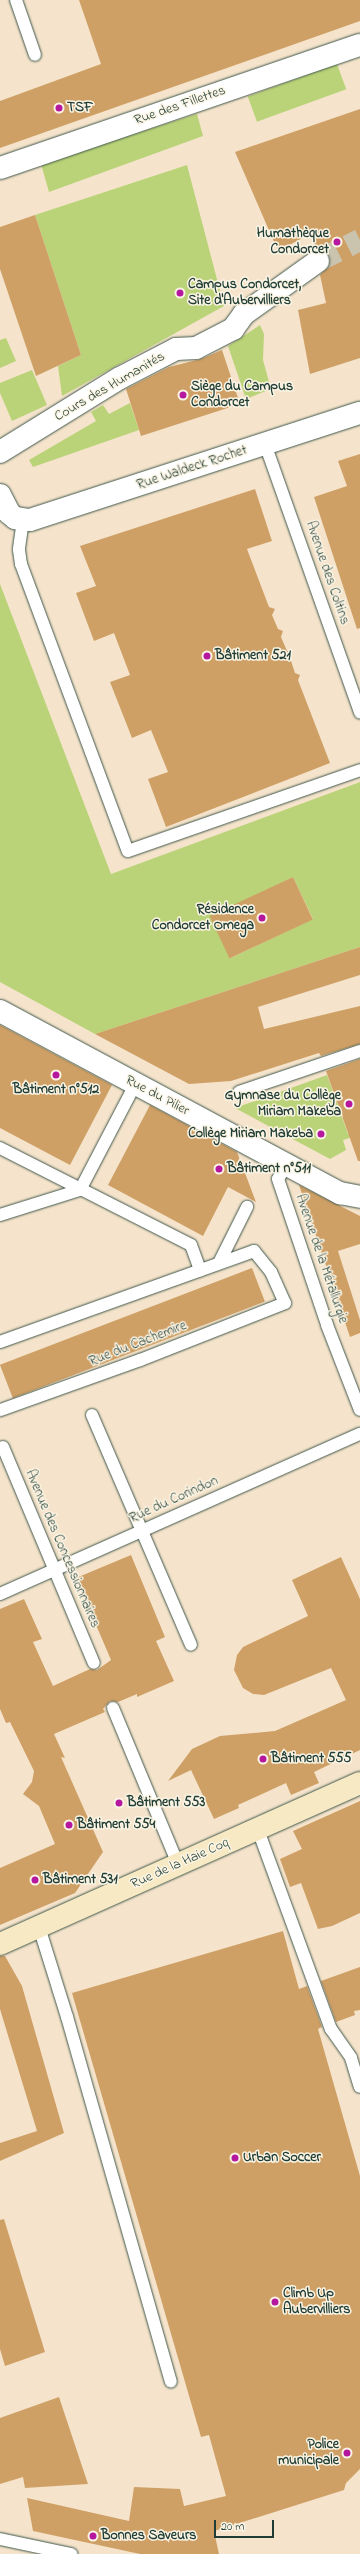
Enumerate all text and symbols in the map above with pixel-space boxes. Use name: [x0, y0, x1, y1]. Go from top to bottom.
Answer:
street label: Rue des Fillettes: [132, 82, 228, 130]
place label: TSF: [67, 100, 93, 116]
marker: TSF: [54, 103, 64, 113]
place label: Humathèque Condorcet: [257, 226, 329, 258]
marker: Humathèque Condorcet: [332, 237, 342, 247]
place label: Campus Condorcet, Site d'Aubervilliers: [188, 277, 301, 310]
marker: Campus Condorcet, Site d'Aubervilliers: [175, 288, 185, 298]
street label: Cours des Humanités: [52, 349, 168, 425]
place label: Siège du Campus Condorcet: [191, 379, 293, 412]
marker: Siège du Campus Condorcet: [178, 390, 188, 400]
street label: Rue Waldeck Rochet: [135, 442, 249, 494]
street label: Avenue des Coltins: [301, 519, 353, 627]
place label: Bâtiment 521: [215, 648, 291, 664]
marker: Bâtiment 521: [202, 651, 212, 661]
place label: Résidence Condorcet Omega: [152, 902, 254, 934]
marker: Résidence Condorcet Omega: [257, 913, 267, 923]
marker: Bâtiment n°512: [51, 1070, 61, 1080]
street label: Rue du Pilier: [122, 1072, 192, 1120]
place label: Bâtiment n°512: [13, 1082, 99, 1098]
place label: Gymnase du Collège Miriam Makeba: [225, 1088, 341, 1120]
marker: Gymnase du Collège Miriam Makeba: [344, 1099, 354, 1109]
place label: Collège Miriam Makeba: [188, 1126, 313, 1142]
marker: Collège Miriam Makeba: [316, 1129, 326, 1139]
place label: Bâtiment n°511: [227, 1161, 311, 1177]
marker: Bâtiment n°511: [214, 1164, 224, 1174]
street label: Avenue de la Métallurgie: [291, 1192, 351, 1326]
street label: Rue du Cachemire: [87, 1318, 189, 1370]
street label: Avenue des Concessionnaires: [21, 1467, 103, 1631]
street label: Rue du Corindon: [127, 1473, 221, 1527]
place label: Bâtiment 555: [271, 1751, 351, 1767]
marker: Bâtiment 555: [258, 1754, 268, 1764]
place label: Bâtiment 553: [127, 1795, 205, 1811]
marker: Bâtiment 553: [114, 1798, 124, 1808]
place label: Bâtiment 554: [77, 1817, 155, 1833]
marker: Bâtiment 554: [64, 1820, 74, 1830]
street label: Rue de la Haie Coq: [128, 1835, 232, 1893]
place label: Bâtiment 531: [43, 1872, 118, 1888]
marker: Bâtiment 531: [30, 1875, 40, 1885]
place label: Urban Soccer: [243, 2150, 321, 2166]
marker: Urban Soccer: [230, 2153, 240, 2163]
place label: Climb Up Aubervilliers: [283, 2286, 350, 2318]
marker: Climb Up Aubervilliers: [270, 2297, 280, 2307]
place label: Police municipale: [278, 2437, 339, 2470]
marker: Police municipale: [342, 2448, 352, 2458]
scale bar: [216, 2512, 276, 2538]
text: 20 m: [221, 2518, 244, 2536]
place label: Bonnes Saveurs: [101, 2528, 196, 2544]
marker: Bonnes Saveurs: [88, 2531, 98, 2541]

